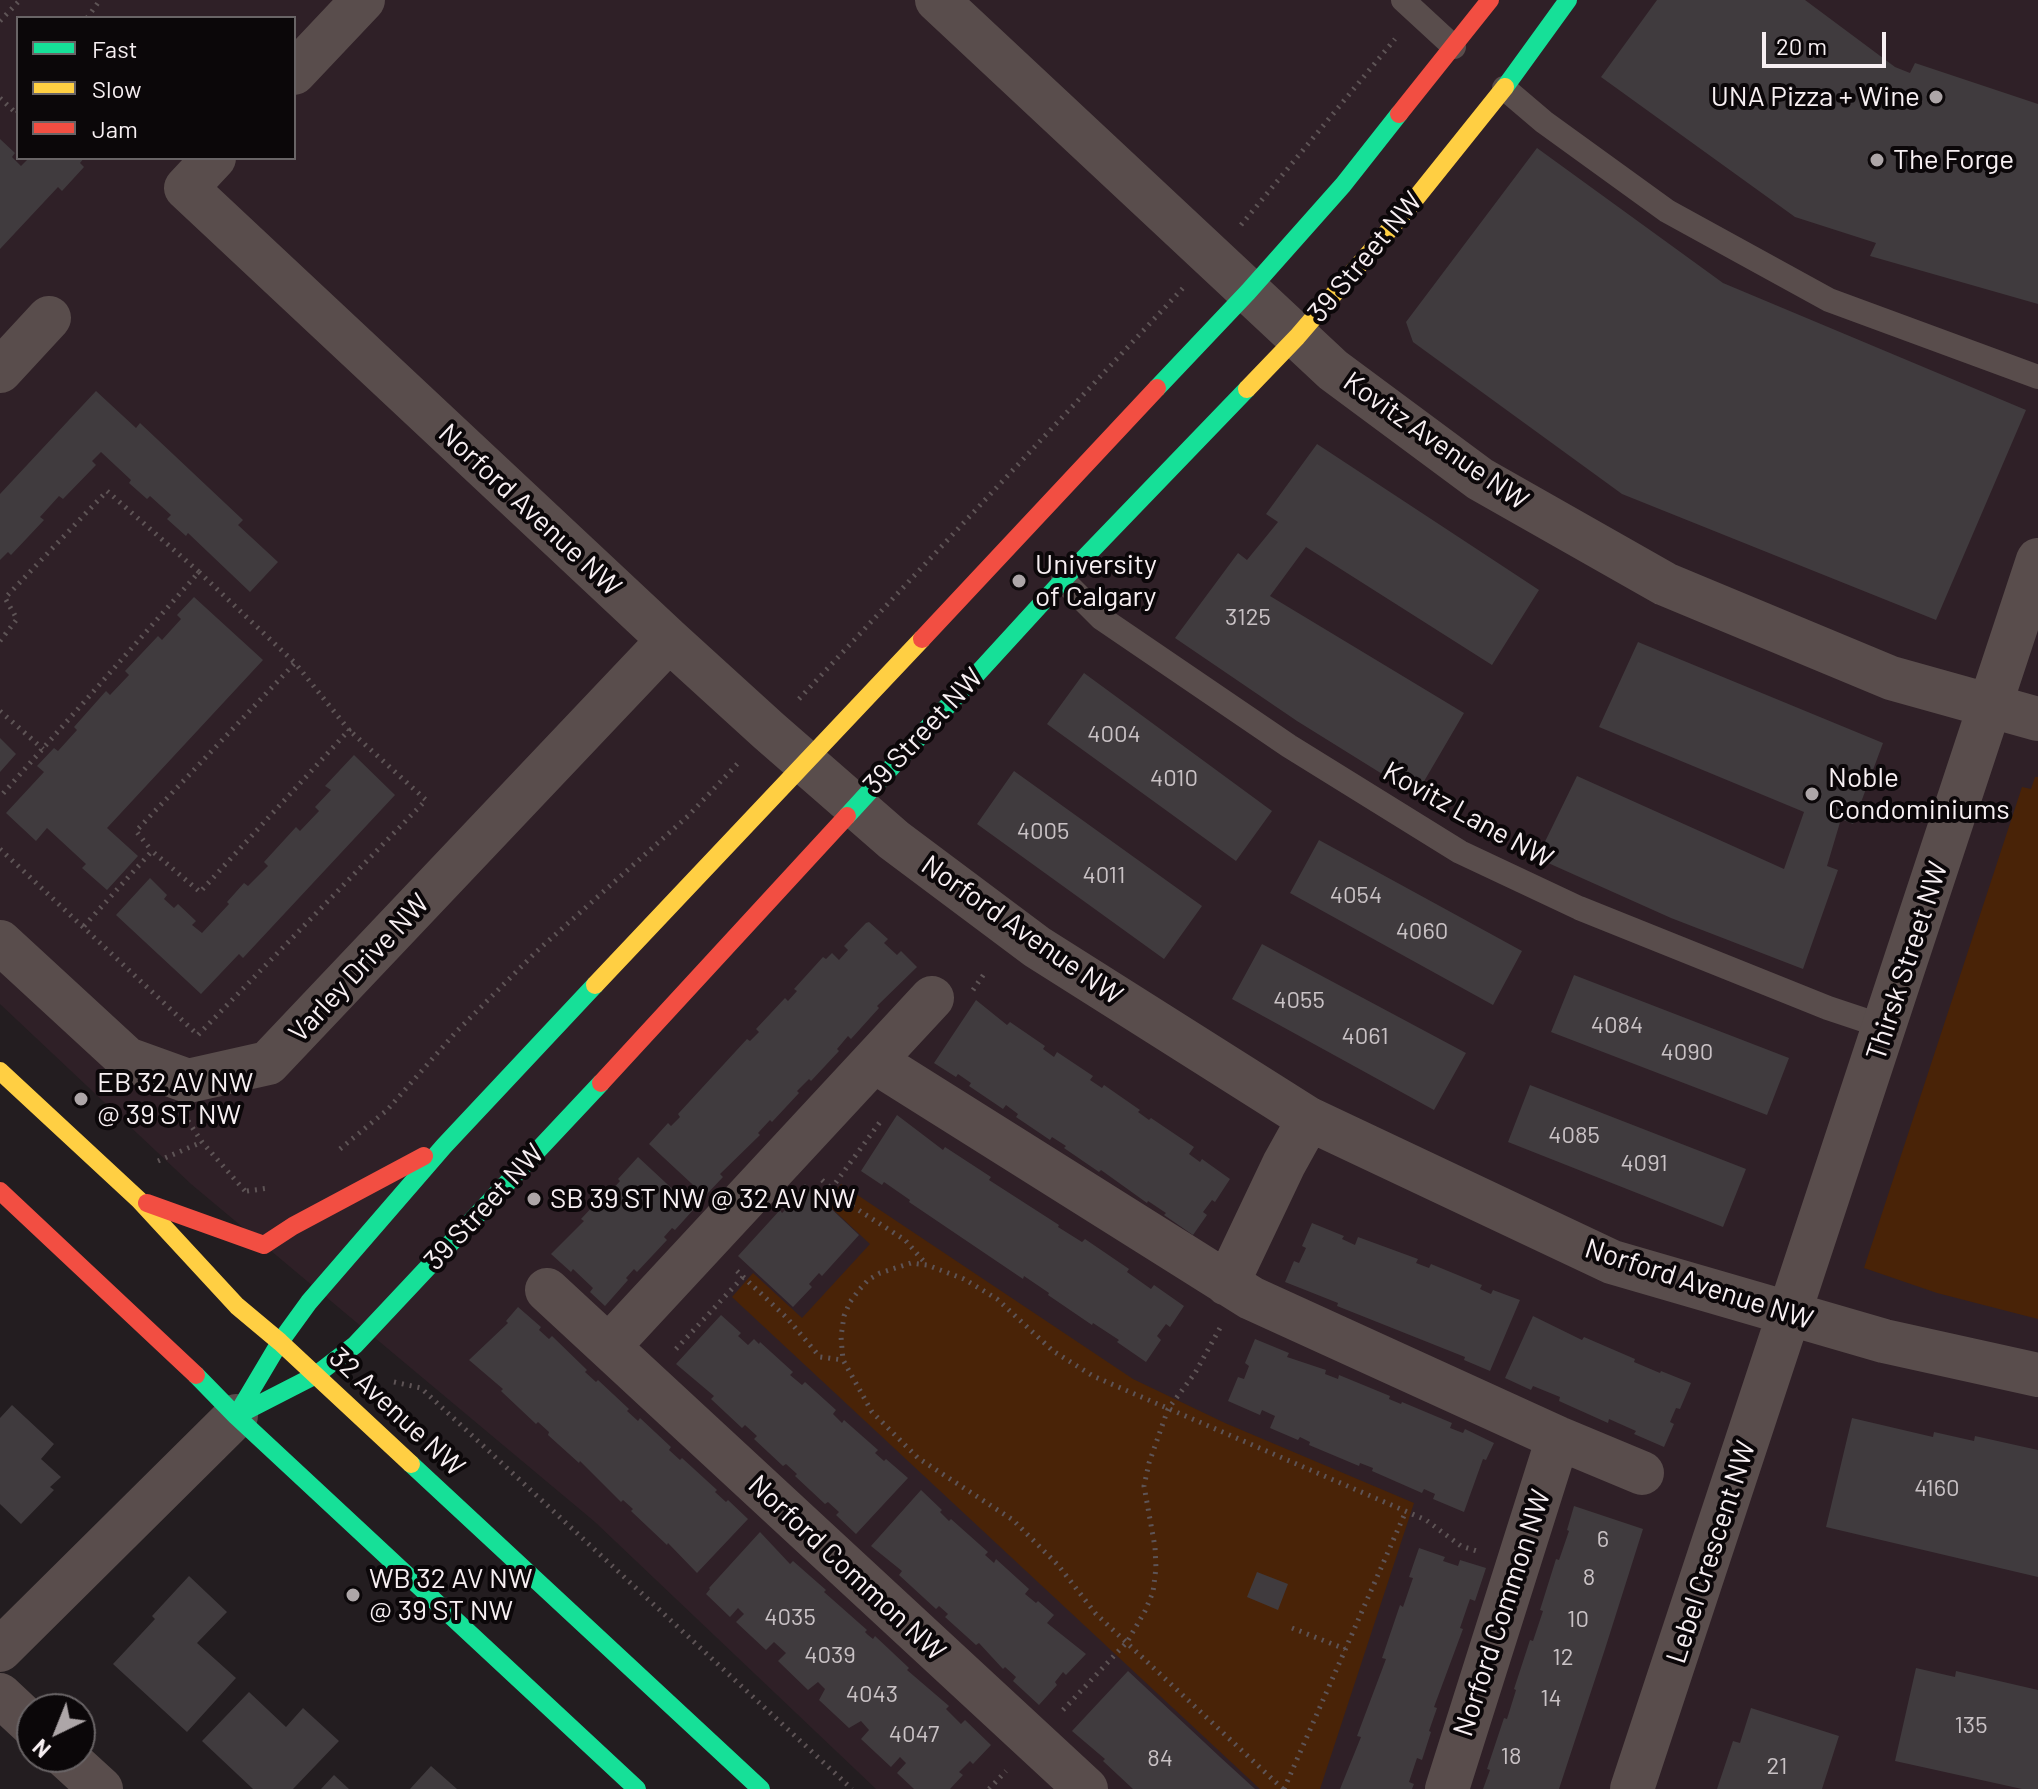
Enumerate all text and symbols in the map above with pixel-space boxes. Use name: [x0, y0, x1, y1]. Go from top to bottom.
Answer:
legend: [16, 16, 296, 160]
scale bar: [1766, 16, 1890, 66]
text: 20 m: [1776, 31, 1827, 60]
text: Fast: [92, 34, 137, 63]
text: Slow: [92, 74, 141, 103]
place label: UNA Pizza + Wine: [1711, 80, 1920, 114]
marker: UNA Pizza + Wine: [1927, 88, 1945, 106]
text: Jam: [92, 114, 138, 143]
place label: The Forge: [1893, 143, 2014, 177]
marker: The Forge: [1868, 151, 1886, 169]
street label: 39 Street NW: [1301, 185, 1429, 329]
street label: Kovitz Avenue NW: [1337, 365, 1535, 517]
street label: Norford Avenue NW: [432, 417, 628, 603]
place label: University of Calgary: [1035, 548, 1157, 614]
marker: University of Calgary: [1010, 572, 1028, 590]
house number: 3125: [1225, 603, 1271, 631]
street label: 39 Street NW: [856, 661, 990, 801]
house number: 4004: [1087, 720, 1141, 748]
street label: Kovitz Lane NW: [1377, 754, 1559, 876]
place label: Noble Condominiums: [1828, 761, 2010, 827]
house number: 4010: [1150, 764, 1198, 792]
marker: Noble Condominiums: [1803, 785, 1821, 803]
house number: 4005: [1017, 817, 1069, 845]
street label: Norford Avenue NW: [915, 848, 1129, 1012]
street label: Thirsk Street NW: [1859, 857, 1955, 1065]
house number: 4011: [1083, 861, 1125, 889]
house number: 4054: [1330, 881, 1382, 909]
street label: Varley Drive NW: [282, 887, 436, 1049]
house number: 4060: [1396, 917, 1448, 945]
house number: 4055: [1273, 986, 1325, 1014]
house number: 4084: [1591, 1011, 1643, 1039]
house number: 4061: [1341, 1022, 1389, 1050]
house number: 4090: [1661, 1038, 1713, 1066]
place label: EB 32 AV NW @ 39 ST NW: [97, 1066, 253, 1132]
marker: EB 32 AV NW @ 39 ST NW: [72, 1090, 90, 1108]
house number: 4085: [1548, 1121, 1600, 1149]
street label: 39 Street NW: [417, 1137, 551, 1277]
house number: 4091: [1620, 1149, 1668, 1177]
place label: SB 39 ST NW @ 32 AV NW: [550, 1182, 856, 1216]
marker: SB 39 ST NW @ 32 AV NW: [525, 1190, 543, 1208]
street label: Norford Avenue NW: [1581, 1231, 1817, 1337]
street label: 32 Avenue NW: [322, 1341, 472, 1483]
street label: Lebel Crescent NW: [1659, 1437, 1763, 1667]
street label: Norford Common NW: [741, 1468, 953, 1668]
house number: 4160: [1914, 1474, 1960, 1502]
street label: Norford Common NW: [1446, 1485, 1558, 1741]
house number: 6: [1597, 1525, 1609, 1553]
place label: WB 32 AV NW @ 39 ST NW: [369, 1562, 533, 1628]
house number: 8: [1583, 1563, 1595, 1591]
marker: WB 32 AV NW @ 39 ST NW: [344, 1586, 362, 1604]
house number: 4035: [764, 1603, 816, 1631]
house number: 10: [1567, 1605, 1589, 1633]
house number: 4039: [804, 1641, 856, 1669]
house number: 12: [1552, 1643, 1574, 1671]
house number: 4043: [846, 1680, 898, 1708]
house number: 14: [1540, 1684, 1562, 1712]
north arrow: [16, 1693, 96, 1773]
house number: 135: [1954, 1711, 1988, 1739]
house number: 4047: [889, 1720, 939, 1748]
text: N: [27, 1735, 55, 1764]
house number: 18: [1501, 1742, 1521, 1770]
house number: 84: [1147, 1744, 1173, 1772]
house number: 21: [1767, 1752, 1787, 1780]

